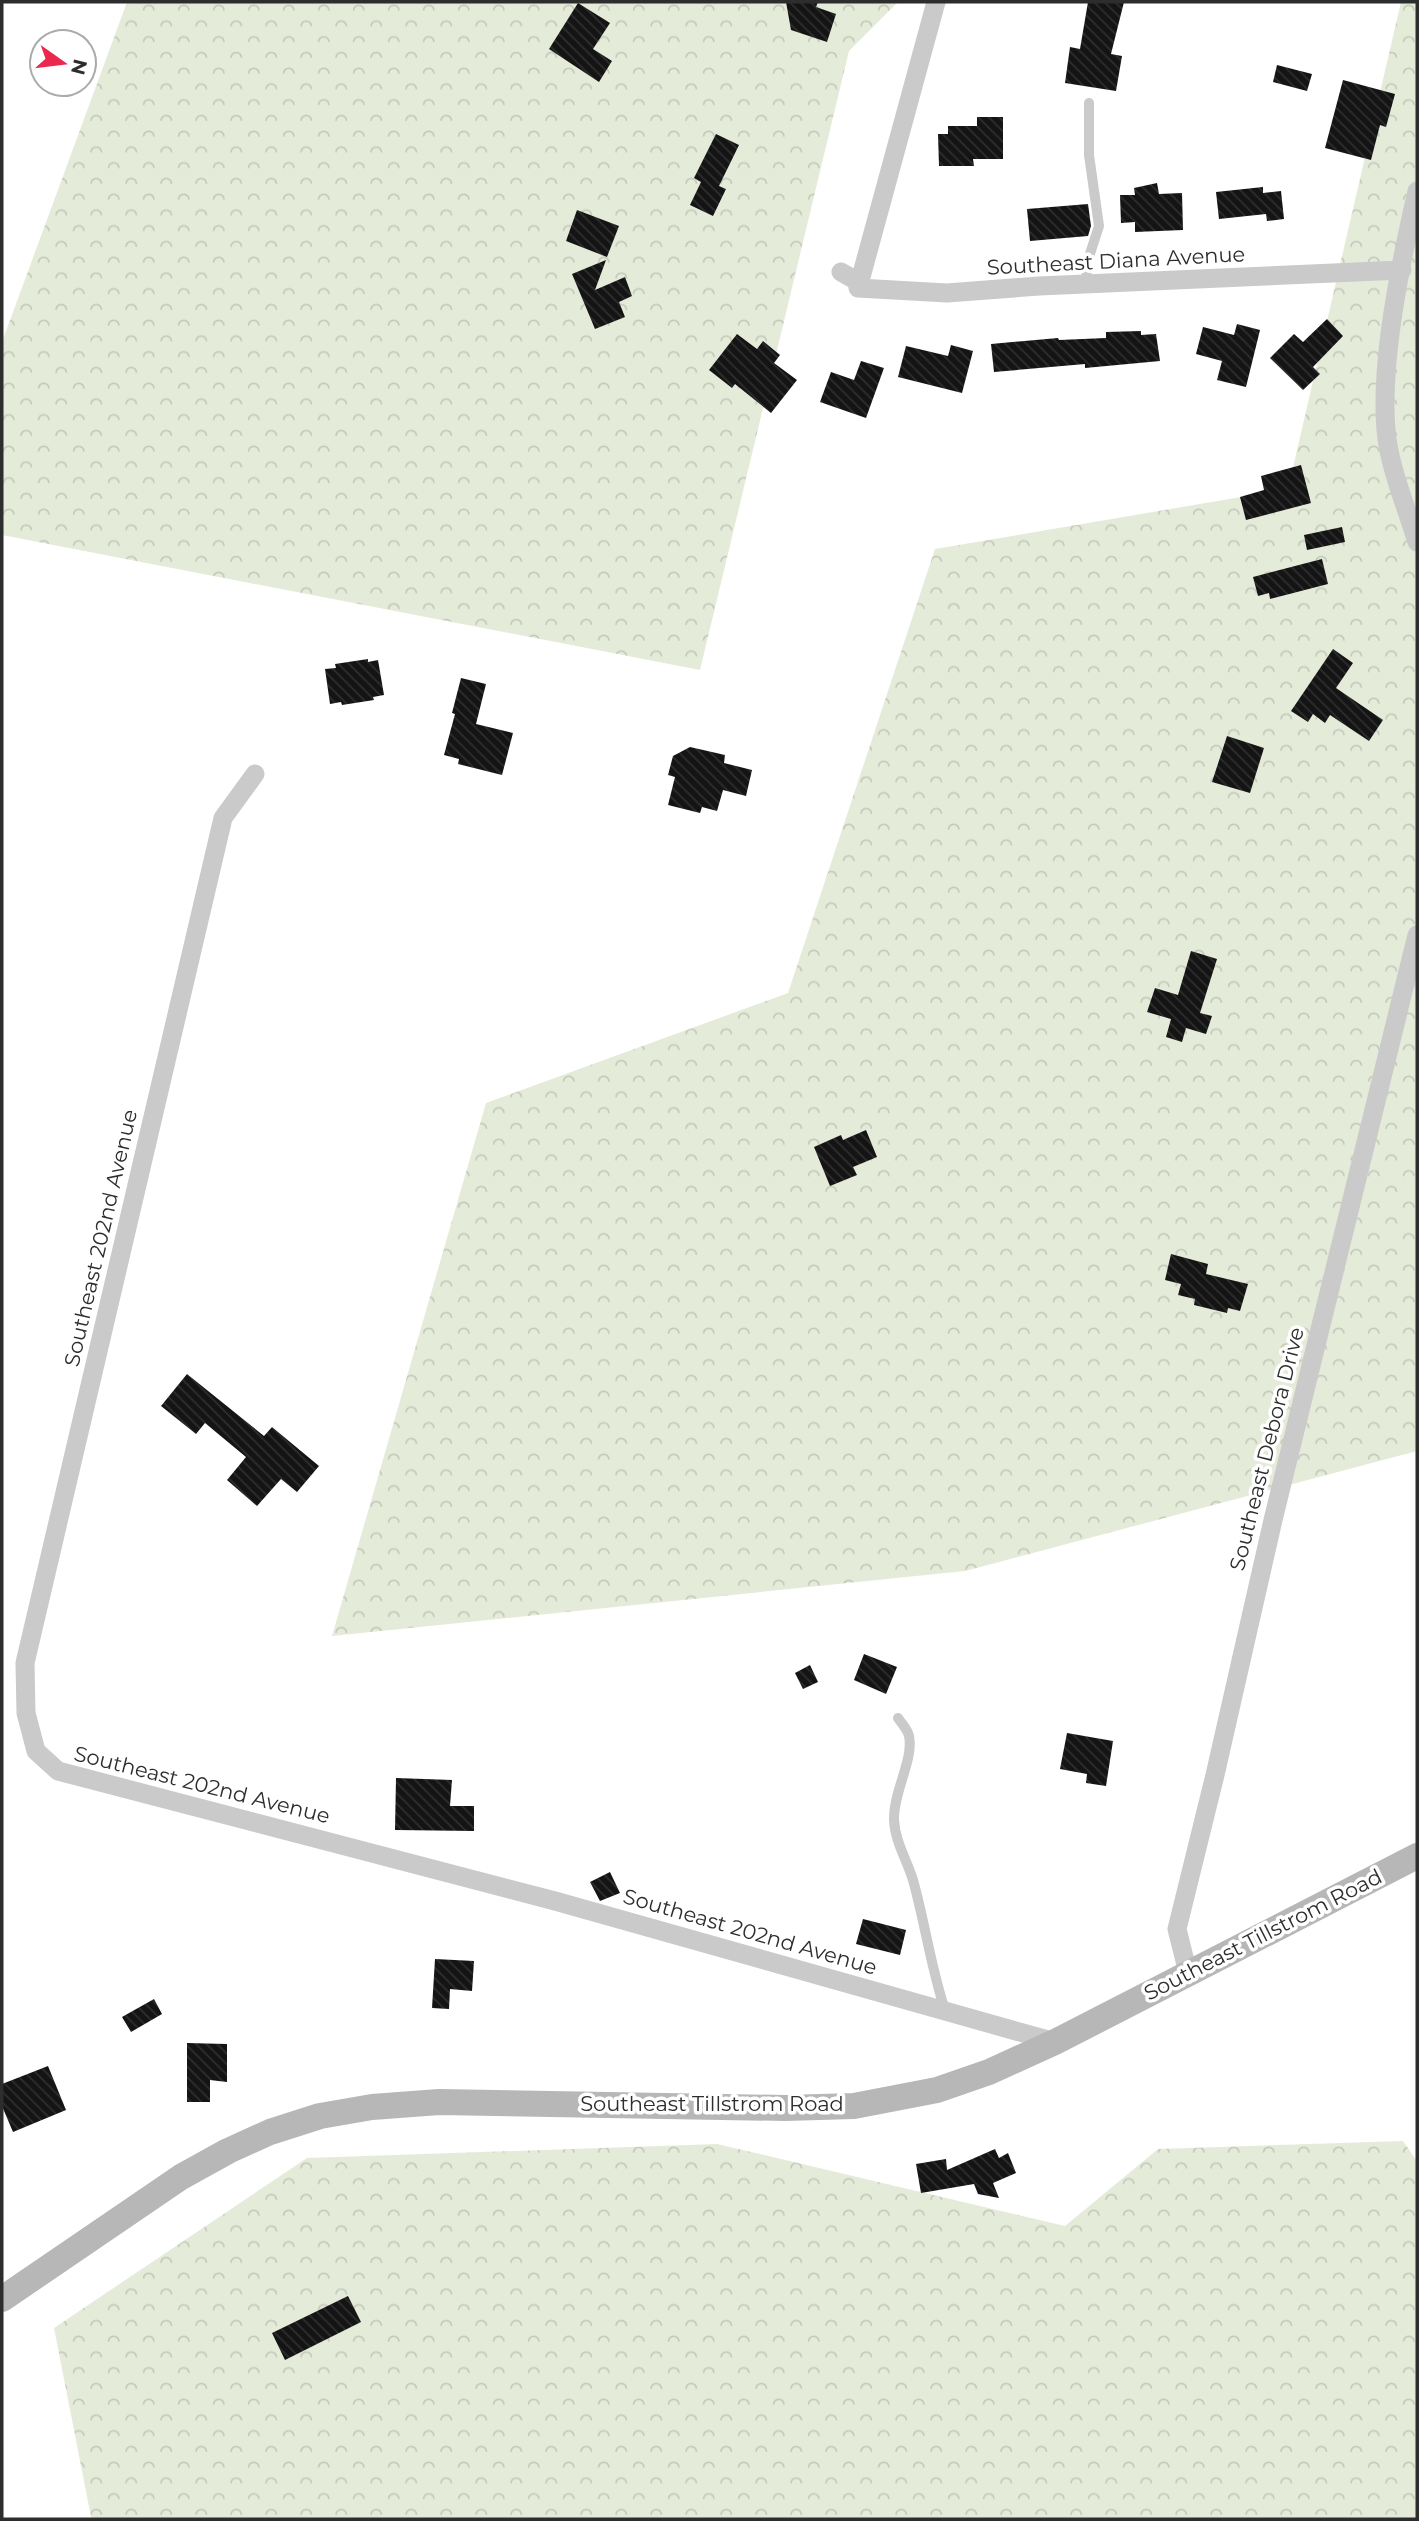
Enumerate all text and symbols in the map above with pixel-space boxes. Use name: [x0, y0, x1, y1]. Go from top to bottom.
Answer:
north arrow: [28, 28, 98, 98]
text: N: [66, 57, 92, 77]
street label: Southeast Diana Avenue: [986, 241, 1246, 280]
street label: Southeast 202nd Avenue: [59, 1107, 142, 1369]
street label: Southeast Debora Drive: [1224, 1325, 1309, 1573]
street label: Southeast 202nd Avenue: [72, 1741, 333, 1828]
street label: Southeast Tillstrom Road: [1140, 1864, 1386, 2006]
street label: Southeast 202nd Avenue: [620, 1883, 880, 1980]
street label: Southeast Tillstrom Road: [580, 2091, 844, 2116]

